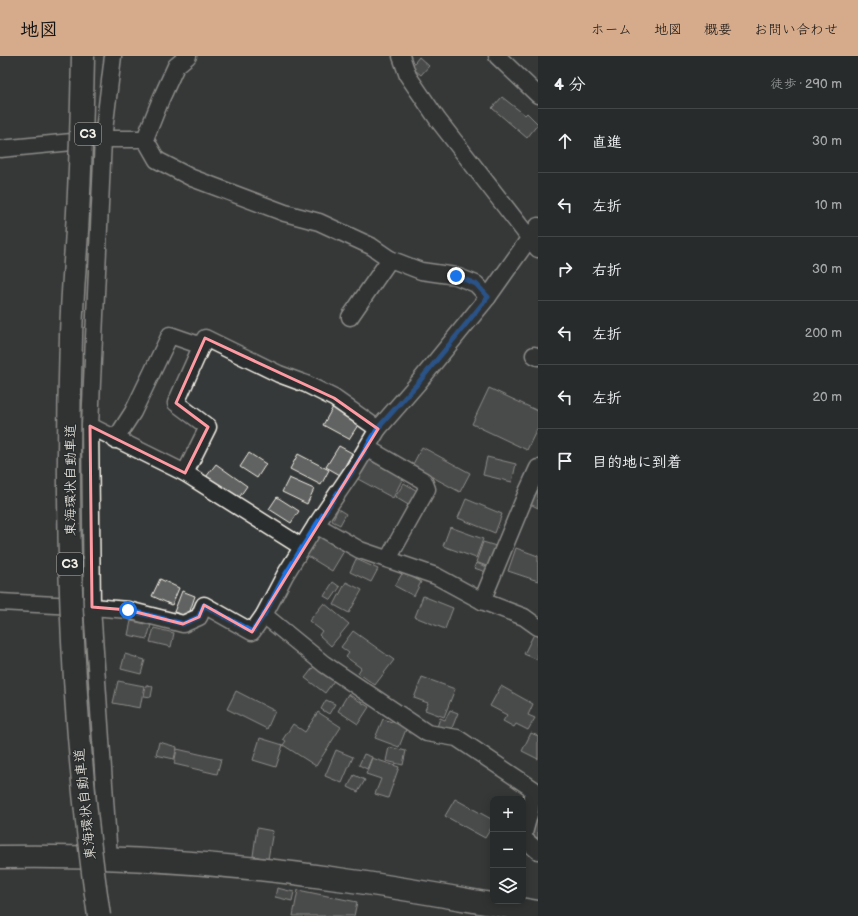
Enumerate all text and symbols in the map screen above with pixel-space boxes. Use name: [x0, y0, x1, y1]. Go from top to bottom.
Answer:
text: 地図: [20, 19, 58, 42]
text: ホーム: [591, 21, 632, 38]
text: 地図: [654, 21, 682, 38]
text: 概要: [704, 21, 732, 38]
text: お問い合わせ: [754, 21, 838, 38]
text: 4 分: [554, 75, 586, 95]
text: 徒歩 · 290 m: [770, 76, 842, 92]
road number: C3: [75, 123, 101, 145]
icon: ahead: [554, 130, 576, 152]
text: 直進: [592, 133, 622, 152]
text: 30 m: [812, 133, 842, 149]
icon: left: [554, 194, 576, 216]
text: 左折: [592, 197, 622, 216]
text: 10 m: [815, 197, 842, 213]
icon: right: [554, 258, 576, 280]
text: 右折: [592, 261, 622, 280]
text: 30 m: [812, 261, 842, 277]
route end: [447, 267, 465, 285]
icon: left: [554, 322, 576, 344]
text: 左折: [592, 325, 622, 344]
text: 200 m: [805, 325, 842, 341]
icon: left: [554, 386, 576, 408]
text: 左折: [592, 389, 622, 408]
text: 20 m: [812, 389, 842, 405]
street label: 東海環状自動車道: [62, 424, 79, 536]
icon: arrive: [554, 450, 576, 472]
text: 目的地に到着: [592, 453, 682, 472]
road number: C3: [57, 553, 83, 575]
route start: [119, 601, 137, 619]
street label: 東海環状自動車道: [71, 747, 99, 861]
map controls: [490, 796, 526, 904]
button: +: [490, 796, 526, 832]
button: −: [490, 832, 526, 868]
button: layers: [490, 868, 526, 904]

